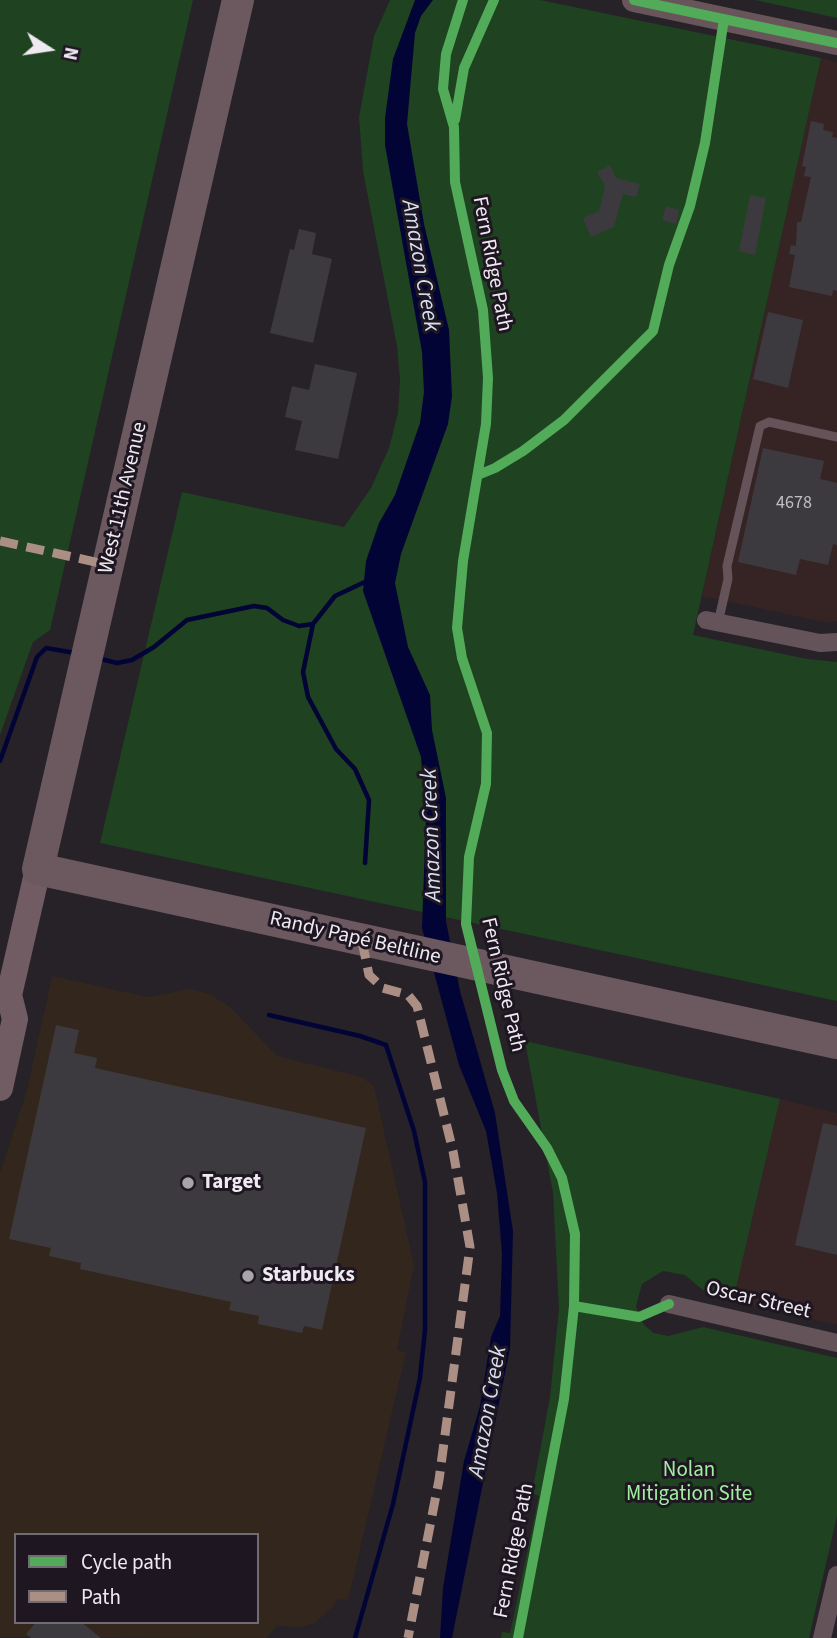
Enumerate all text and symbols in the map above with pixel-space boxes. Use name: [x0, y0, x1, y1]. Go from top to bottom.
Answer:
north arrow: [14, 14, 84, 84]
text: N: [56, 44, 85, 62]
street label: Fern Ridge Path: [466, 194, 516, 334]
water label: Amazon Creek: [394, 198, 444, 334]
street label: West 11th Avenue: [94, 420, 154, 576]
house number: 4678: [776, 493, 812, 515]
water label: Amazon Creek: [417, 768, 449, 902]
street label: Randy Papé Beltline: [267, 907, 443, 971]
street label: Fern Ridge Path: [474, 915, 530, 1055]
place label: Target: [202, 1170, 261, 1196]
marker: Target: [180, 1175, 196, 1191]
place label: Starbucks: [262, 1263, 355, 1289]
marker: Starbucks: [240, 1268, 256, 1284]
street label: Oscar Street: [703, 1277, 813, 1325]
water label: Amazon Creek: [464, 1344, 514, 1480]
park label: Nolan Mitigation Site: [626, 1458, 752, 1508]
street label: Fern Ridge Path: [490, 1481, 540, 1621]
legend: [14, 1533, 259, 1624]
text: Cycle path: [81, 1547, 172, 1577]
text: Path: [81, 1582, 121, 1612]

